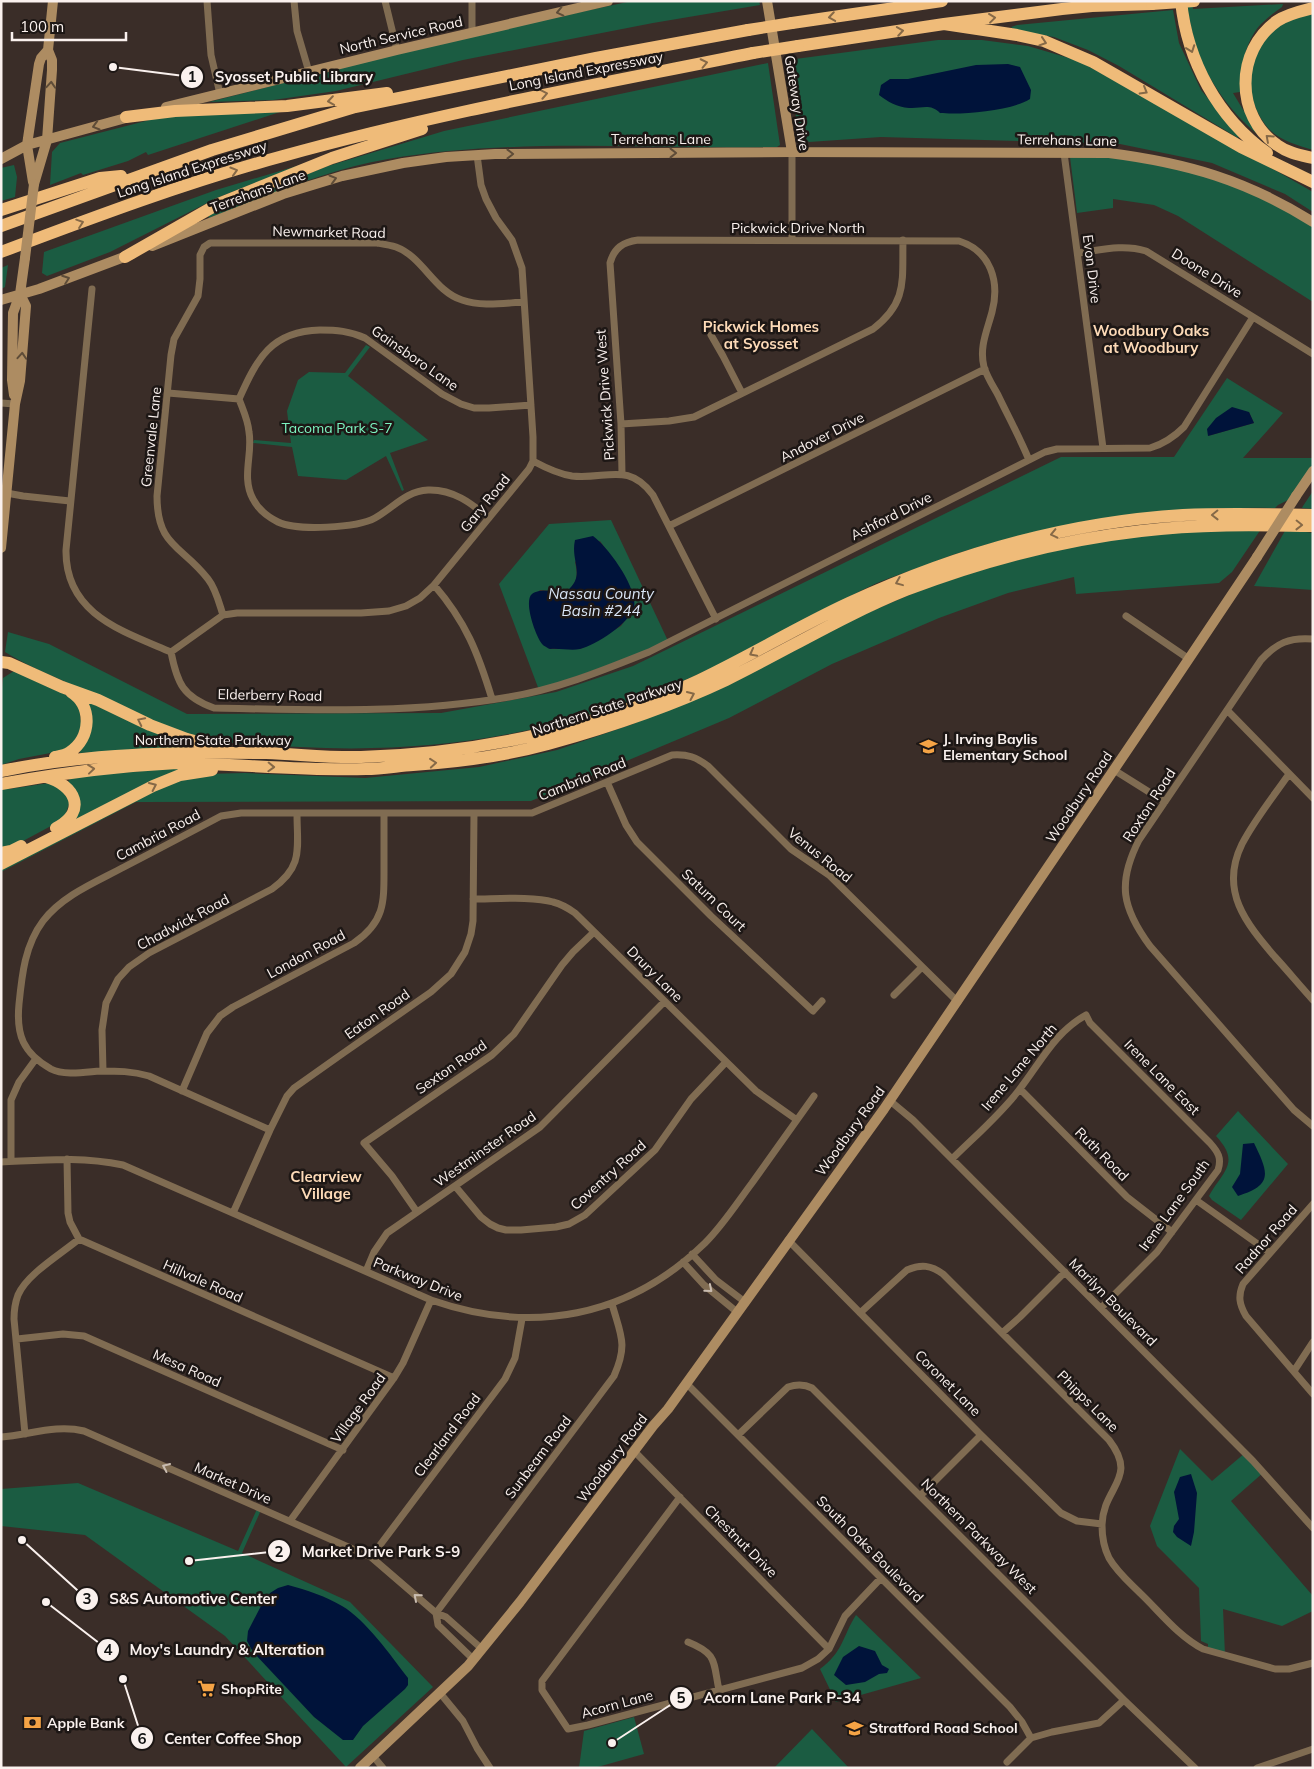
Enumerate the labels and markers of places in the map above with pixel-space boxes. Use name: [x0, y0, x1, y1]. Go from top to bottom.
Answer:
callout: Syosset Public Library: [180, 62, 383, 92]
place label: J. Irving Baylis Elementary School: [943, 730, 1067, 764]
school or university icon: J. Irving Baylis Elementary School: [919, 737, 939, 757]
callout: Market Drive Park S-9: [267, 1536, 470, 1566]
callout: S&S Automotive Center: [75, 1584, 287, 1614]
callout: Moy's Laundry & Alteration: [95, 1635, 335, 1665]
supermarket icon: ShopRite: [197, 1679, 217, 1699]
place label: ShopRite: [221, 1680, 282, 1698]
callout: Acorn Lane Park P-34: [668, 1683, 870, 1713]
bank icon: Apple Bank: [23, 1713, 43, 1733]
place label: Apple Bank: [47, 1714, 125, 1732]
school or university icon: Stratford Road School: [845, 1718, 865, 1738]
place label: Stratford Road School: [869, 1719, 1018, 1737]
callout: Center Coffee Shop: [129, 1723, 312, 1753]

